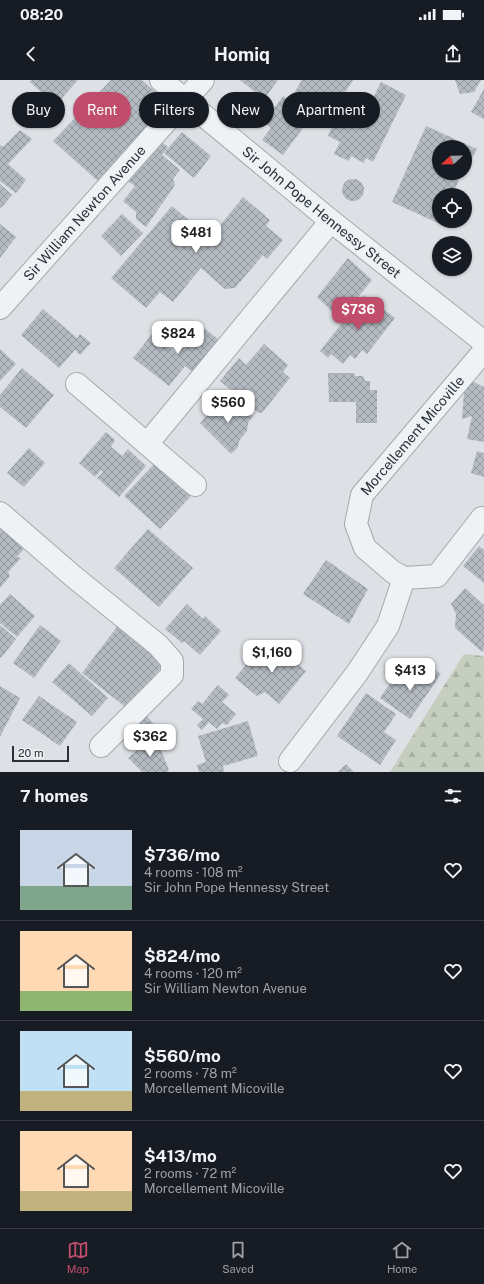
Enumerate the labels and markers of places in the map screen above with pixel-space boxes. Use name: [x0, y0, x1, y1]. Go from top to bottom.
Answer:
pin: $481: [172, 220, 220, 254]
pin: $736: [334, 297, 382, 331]
pin: $824: [154, 321, 202, 355]
pin: $560: [204, 390, 252, 424]
pin: $1,160: [239, 640, 305, 674]
pin: $413: [386, 658, 434, 692]
pin: $362: [126, 724, 174, 758]

